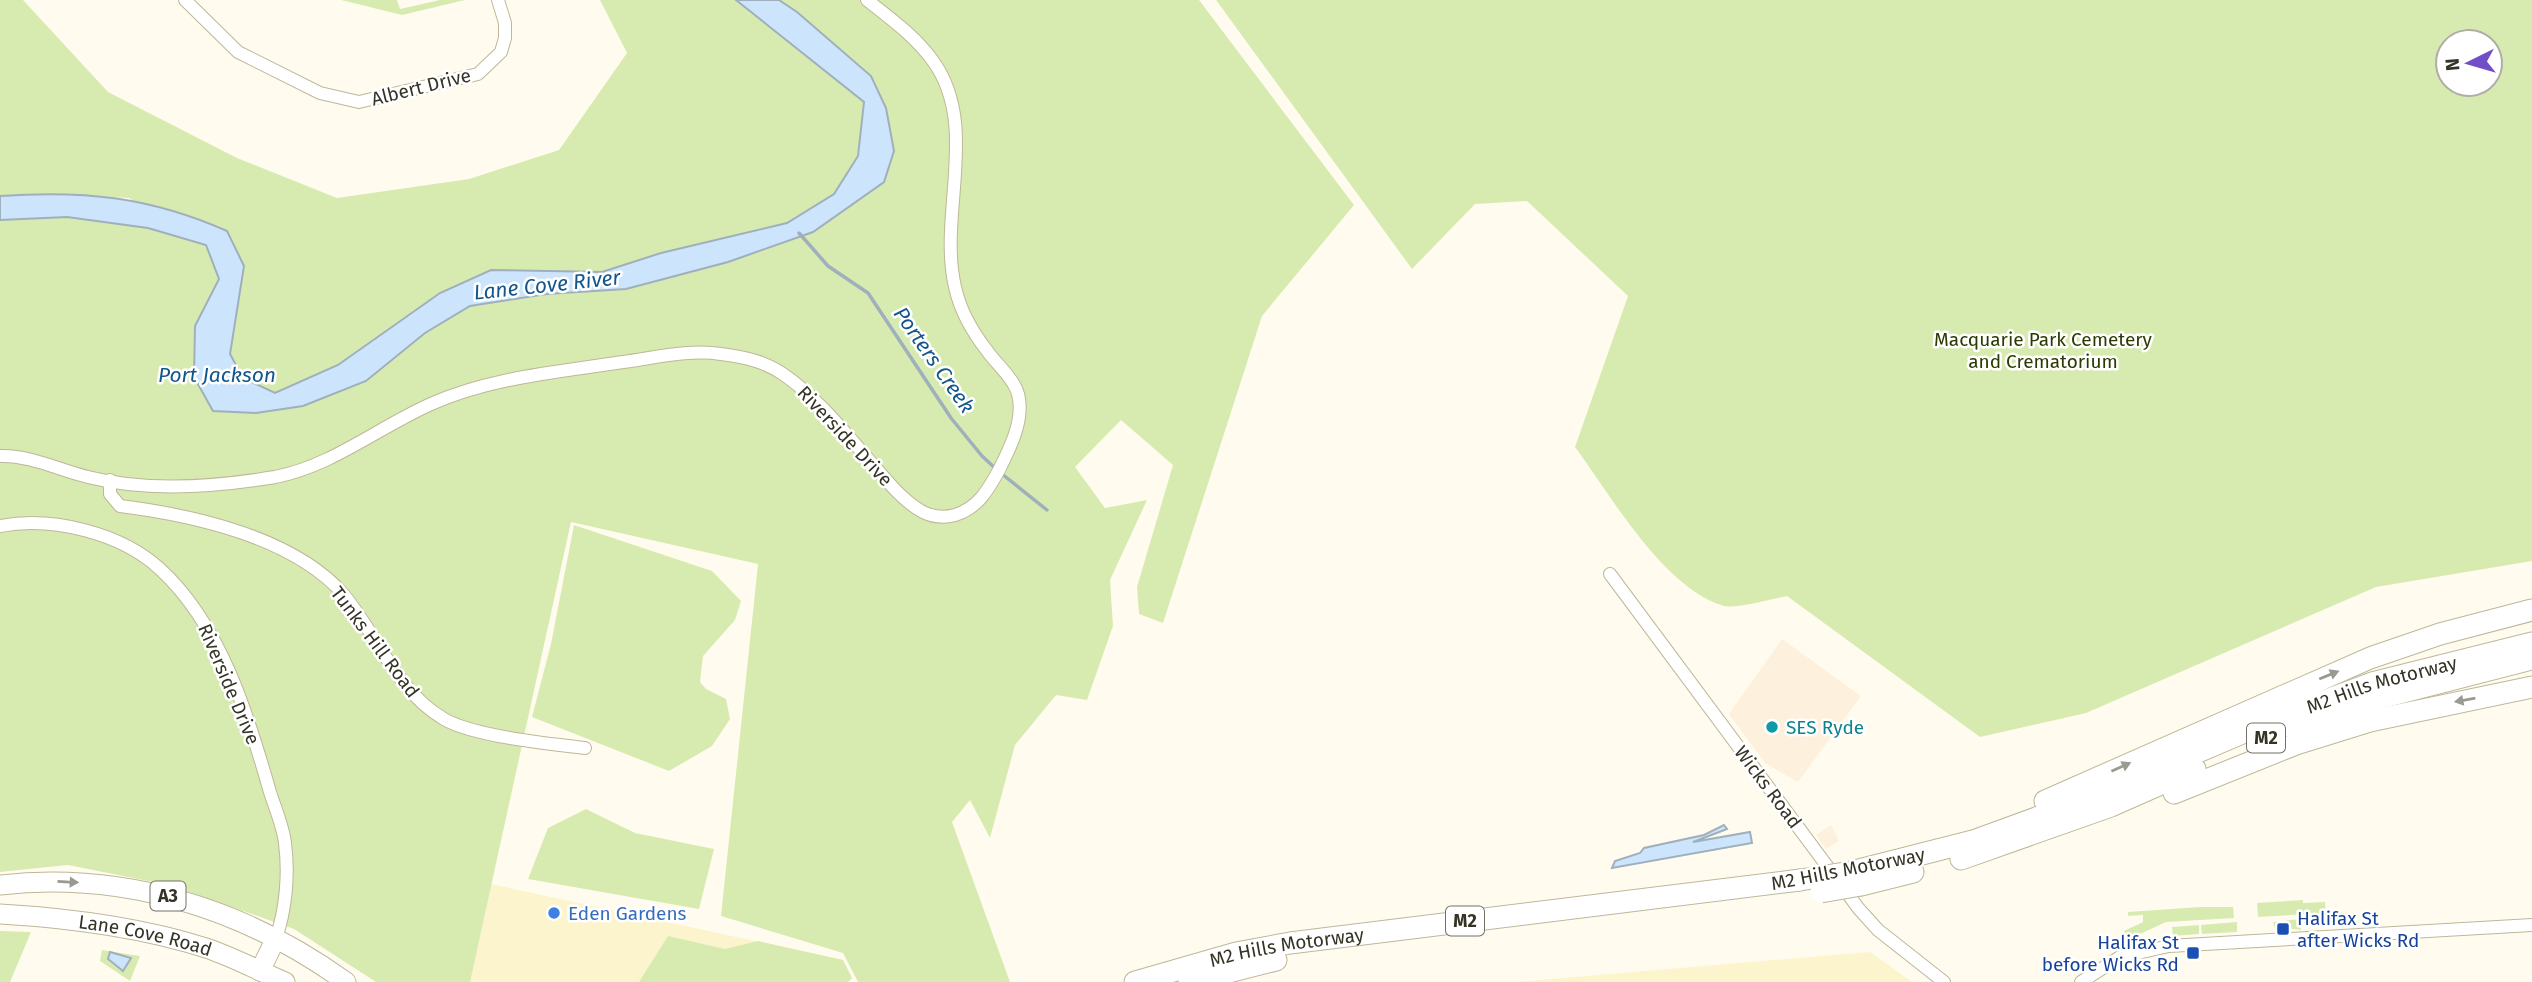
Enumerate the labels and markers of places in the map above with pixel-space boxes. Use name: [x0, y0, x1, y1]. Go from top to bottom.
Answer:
place label: SES Ryde: [1786, 716, 1864, 739]
marker: SES Ryde: [1764, 719, 1780, 735]
place label: Eden Gardens: [568, 902, 687, 925]
marker: Eden Gardens: [546, 905, 562, 921]
place label: Halifax St after Wicks Rd: [2297, 907, 2419, 952]
marker: Halifax St after Wicks Rd: [2275, 921, 2291, 937]
place label: Halifax St before Wicks Rd: [2042, 931, 2179, 976]
marker: Halifax St before Wicks Rd: [2185, 945, 2201, 961]

